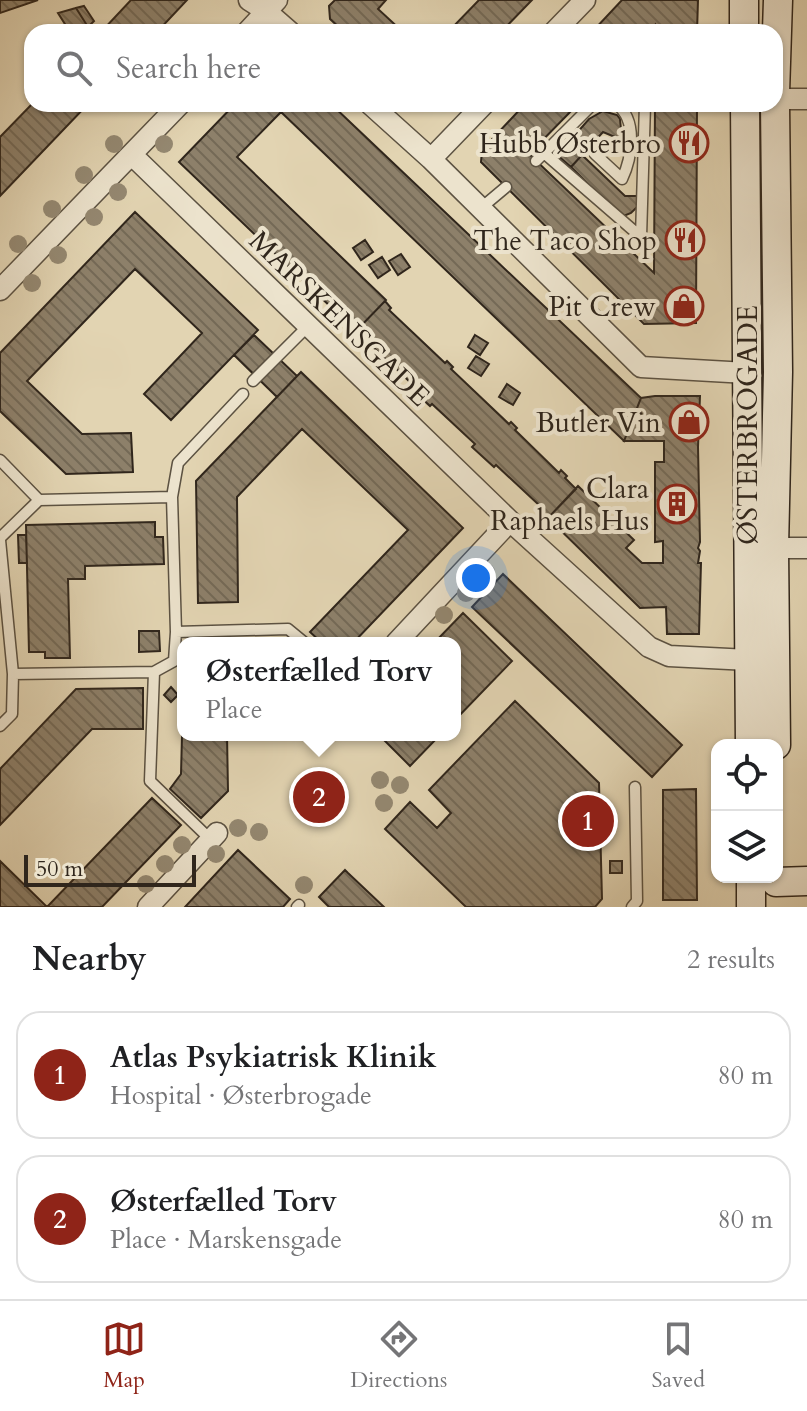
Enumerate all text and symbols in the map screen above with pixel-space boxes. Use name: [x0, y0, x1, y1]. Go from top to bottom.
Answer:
search box: [24, 24, 783, 112]
icon: search: [52, 46, 96, 90]
text: Search here: [116, 48, 261, 89]
restaurant icon: Hubb Østerbro: [668, 122, 710, 164]
place label: Hubb Østerbro: [479, 125, 661, 163]
restaurant icon: The Taco Shop: [664, 219, 706, 261]
street label: MARSKENSGADE: [241, 222, 438, 415]
place label: The Taco Shop: [473, 222, 657, 260]
shop icon: Pit Crew: [663, 285, 705, 327]
place label: Pit Crew: [548, 288, 657, 326]
street label: ØSTERBROGADE: [729, 305, 767, 545]
shop icon: Butler Vin: [668, 401, 710, 443]
place label: Butler Vin: [536, 404, 661, 442]
place label: Clara Raphaels Hus: [490, 470, 649, 540]
building icon: Clara Raphaels Hus: [656, 483, 698, 525]
your location: [456, 558, 496, 598]
popup: [177, 637, 461, 741]
text: Østerfælled Torv: [206, 651, 432, 692]
text: Place: [206, 692, 262, 727]
map controls: [711, 739, 783, 883]
button: locate: [711, 739, 783, 811]
pin: 2: [293, 767, 345, 827]
pin: 1: [562, 791, 614, 851]
button: layers: [711, 811, 783, 883]
scale bar: [24, 851, 196, 887]
text: 50 m: [36, 854, 83, 884]
text: Nearby: [32, 936, 147, 982]
text: 2 results: [687, 942, 775, 977]
text: Atlas Psykiatrisk Klinik: [110, 1037, 436, 1078]
text: 1: [53, 1058, 67, 1093]
text: 80 m: [717, 1058, 773, 1093]
text: Hospital · Østerbrogade: [110, 1078, 372, 1113]
text: Østerfælled Torv: [110, 1181, 337, 1222]
text: 2: [53, 1202, 67, 1237]
text: 80 m: [717, 1202, 773, 1237]
text: Place · Marskensgade: [110, 1222, 342, 1257]
tab: Map: [102, 1317, 146, 1395]
tab: Directions: [350, 1317, 447, 1395]
tab: Saved: [652, 1317, 705, 1395]

